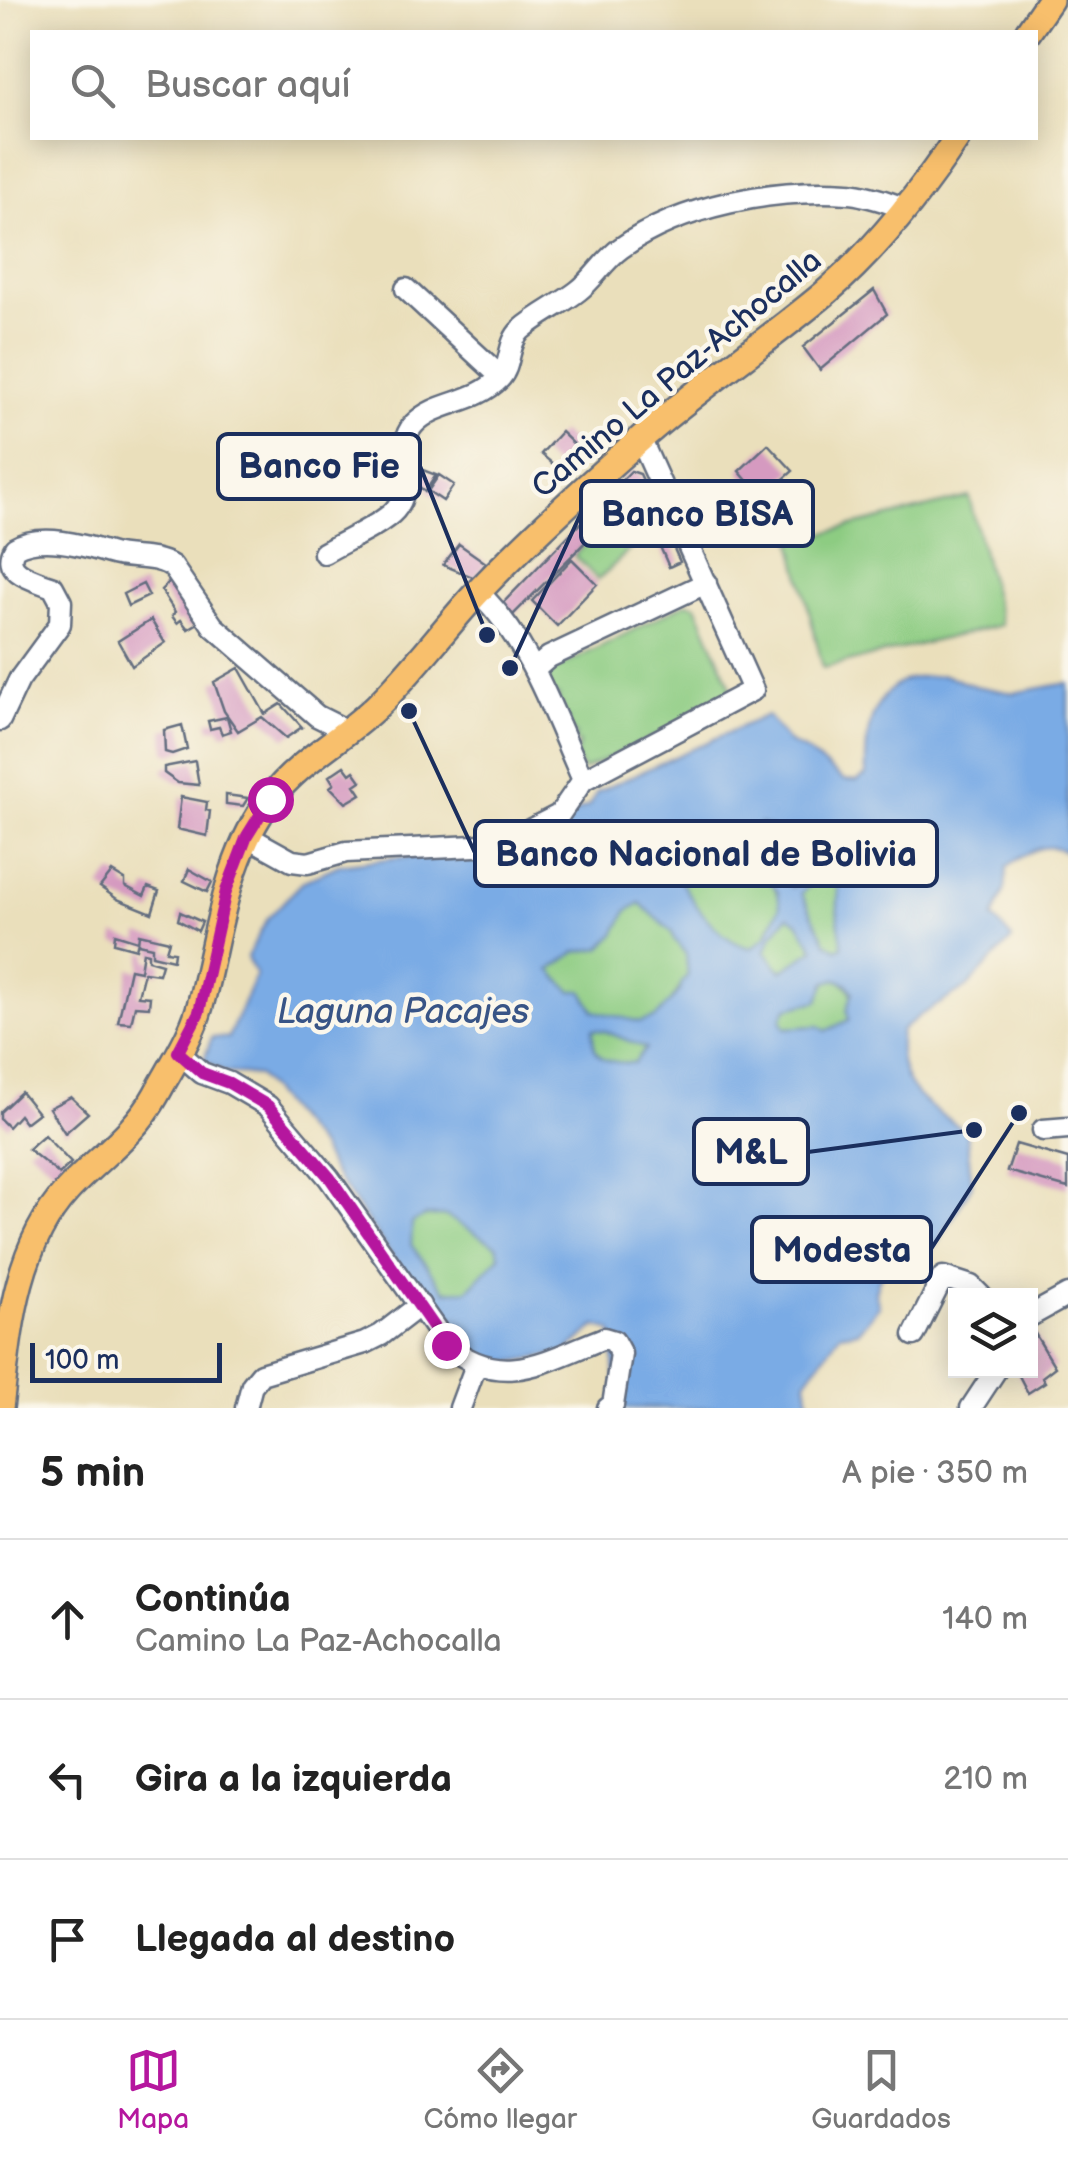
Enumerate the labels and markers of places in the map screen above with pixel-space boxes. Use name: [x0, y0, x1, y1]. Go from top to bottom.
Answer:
callout: Banco Fie: [218, 434, 420, 499]
callout: Banco BISA: [581, 481, 813, 546]
callout: Banco Nacional de Bolivia: [475, 821, 937, 886]
callout: M&L: [694, 1119, 808, 1184]
callout: Modesta: [752, 1217, 931, 1282]

